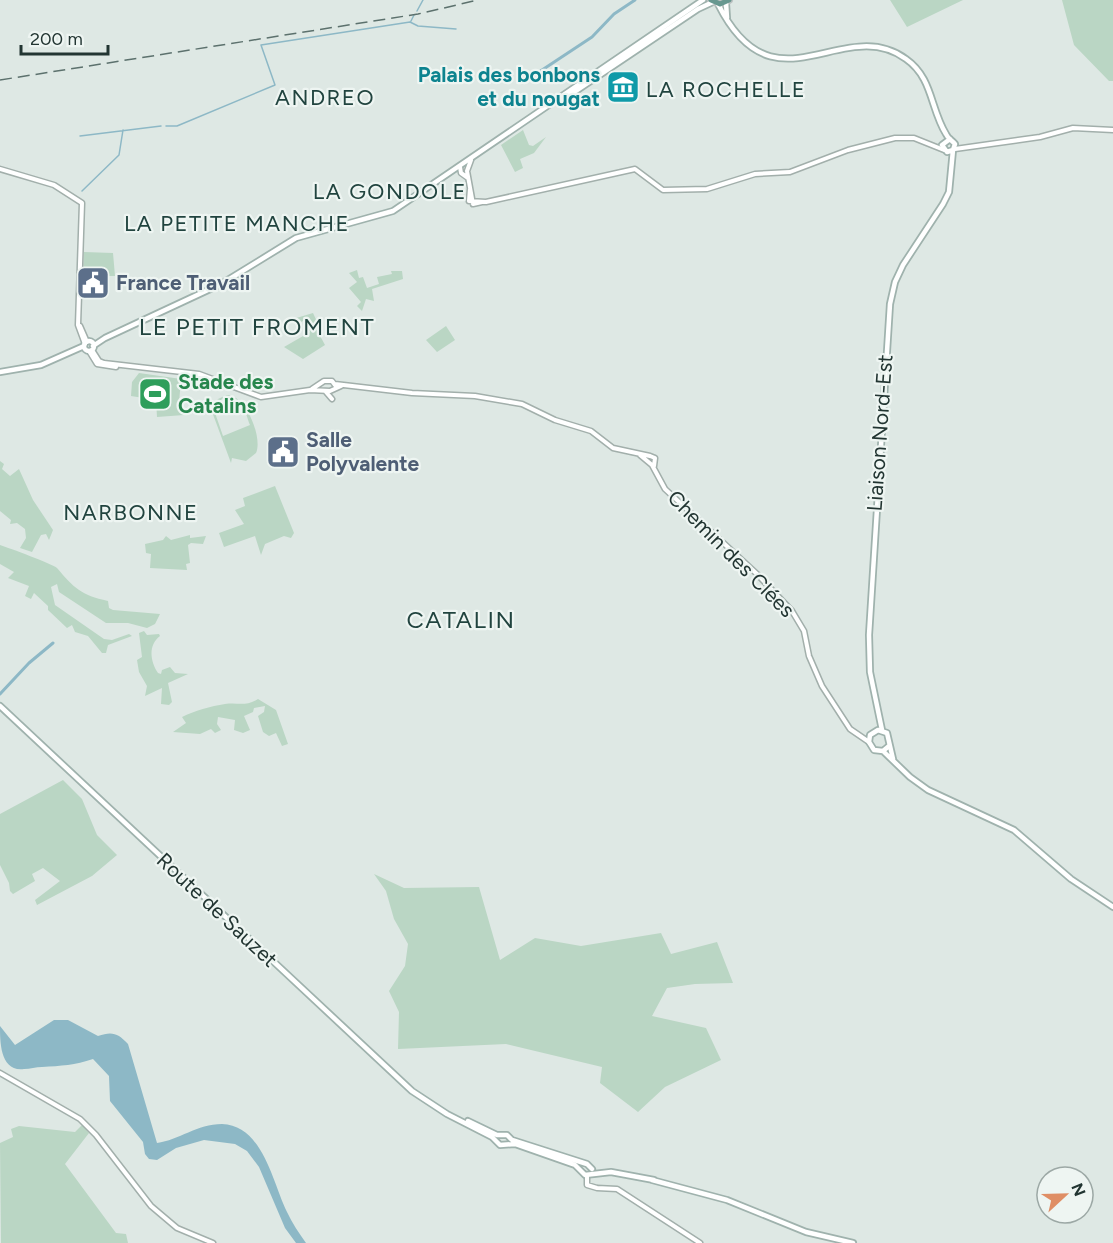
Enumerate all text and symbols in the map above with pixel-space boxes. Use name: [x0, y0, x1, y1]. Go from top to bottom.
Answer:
scale bar: [21, 18, 108, 56]
text: 200 m: [30, 28, 83, 50]
place label: Palais des bonbons et du nougat: [418, 62, 600, 111]
museum icon: Palais des bonbons et du nougat: [605, 69, 641, 105]
district label: LA ROCHELLE: [646, 76, 806, 103]
district label: ANDREO: [275, 84, 375, 111]
district label: LA GONDOLE: [313, 178, 467, 205]
district label: LA PETITE MANCHE: [124, 210, 350, 237]
public building icon: France Travail: [75, 265, 111, 301]
place label: France Travail: [116, 270, 250, 295]
district label: LE PETIT FROMENT: [139, 312, 375, 341]
street label: Liaison Nord-Est: [862, 354, 897, 512]
place label: Stade des Catalins: [178, 369, 273, 418]
sports icon: Stade des Catalins: [137, 376, 173, 412]
place label: Salle Polyvalente: [306, 427, 419, 476]
public building icon: Salle Polyvalente: [265, 434, 301, 470]
street label: Chemin des Clées: [663, 485, 800, 622]
district label: NARBONNE: [63, 499, 199, 526]
district label: CATALIN: [406, 605, 516, 634]
street label: Route de Sauzet: [152, 847, 283, 972]
north arrow: [1035, 1165, 1095, 1225]
text: N: [1067, 1180, 1090, 1199]

